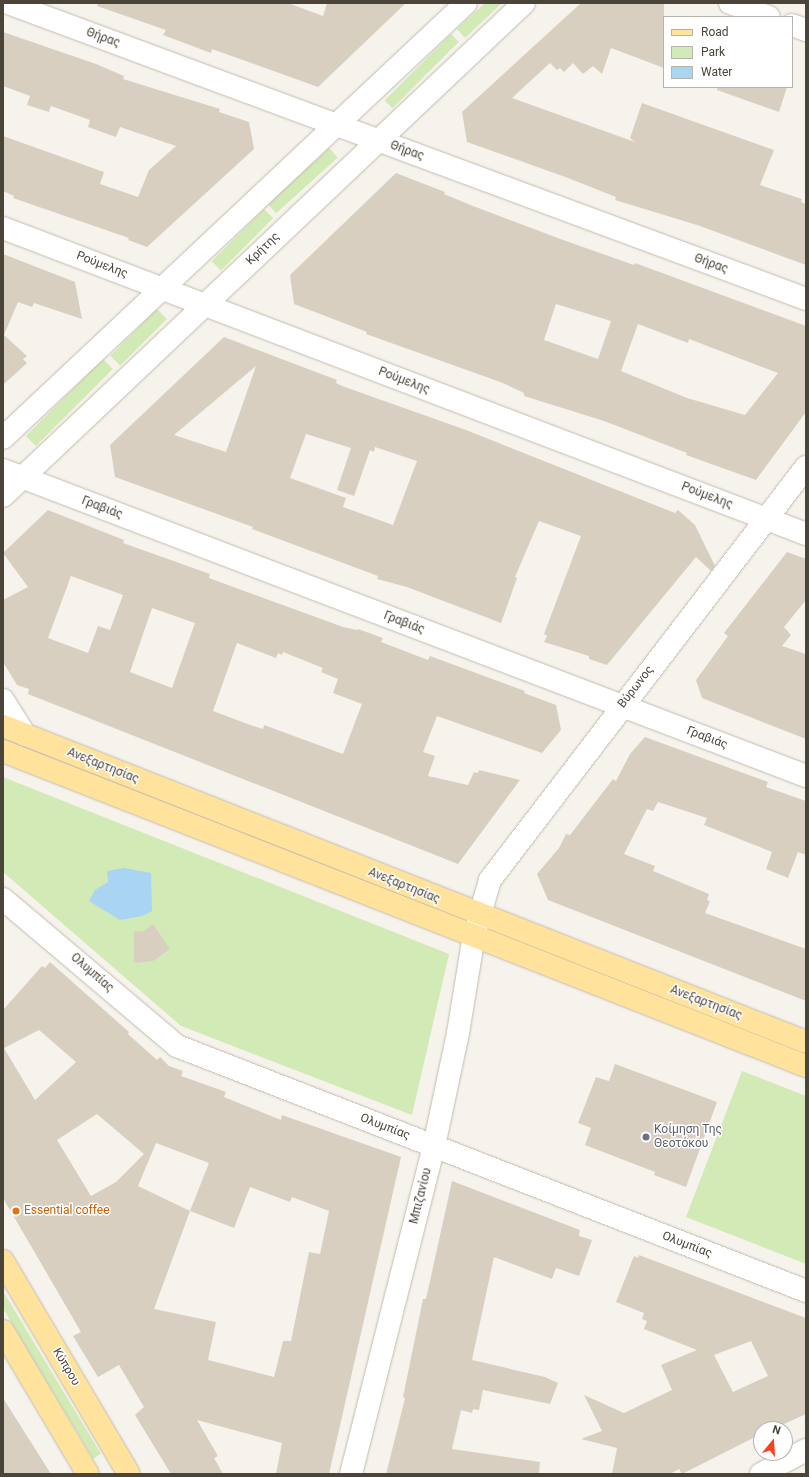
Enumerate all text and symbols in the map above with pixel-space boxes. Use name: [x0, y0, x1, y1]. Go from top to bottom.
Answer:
legend: [663, 16, 793, 88]
street label: Θήρας: [84, 25, 122, 51]
text: Road: [701, 25, 729, 39]
text: Park: [701, 45, 725, 59]
text: Water: [701, 65, 732, 79]
street label: Θήρας: [388, 138, 426, 164]
street label: Κρήτης: [243, 230, 283, 268]
street label: Ρούμελης: [74, 249, 130, 281]
street label: Θήρας: [692, 251, 730, 277]
street label: Ρούμελης: [376, 365, 432, 397]
street label: Ρούμελης: [679, 480, 735, 512]
street label: Γραβιάς: [79, 494, 125, 522]
street label: Γραβιάς: [381, 609, 427, 637]
street label: Βύρωνος: [615, 663, 657, 711]
street label: Γραβιάς: [684, 724, 730, 752]
street label: Ανεξαρτησίας: [65, 745, 141, 787]
street label: Ανεξαρτησίας: [366, 865, 442, 907]
street label: Ολυμπίας: [68, 950, 116, 996]
street label: Ανεξαρτησίας: [668, 983, 744, 1023]
street label: Ολυμπίας: [358, 1111, 412, 1143]
place label: Κοίμηση Της Θεοτόκου: [654, 1123, 722, 1151]
marker: Κοίμηση Της Θεοτόκου: [641, 1132, 651, 1142]
street label: Μπιζανίου: [407, 1166, 435, 1226]
place label: Essential coffee: [24, 1204, 110, 1218]
marker: Essential coffee: [11, 1206, 21, 1216]
street label: Ολυμπίας: [660, 1229, 714, 1261]
street label: Κύπρου: [49, 1346, 83, 1388]
north arrow: [753, 1421, 793, 1461]
text: N: [771, 1423, 782, 1437]

